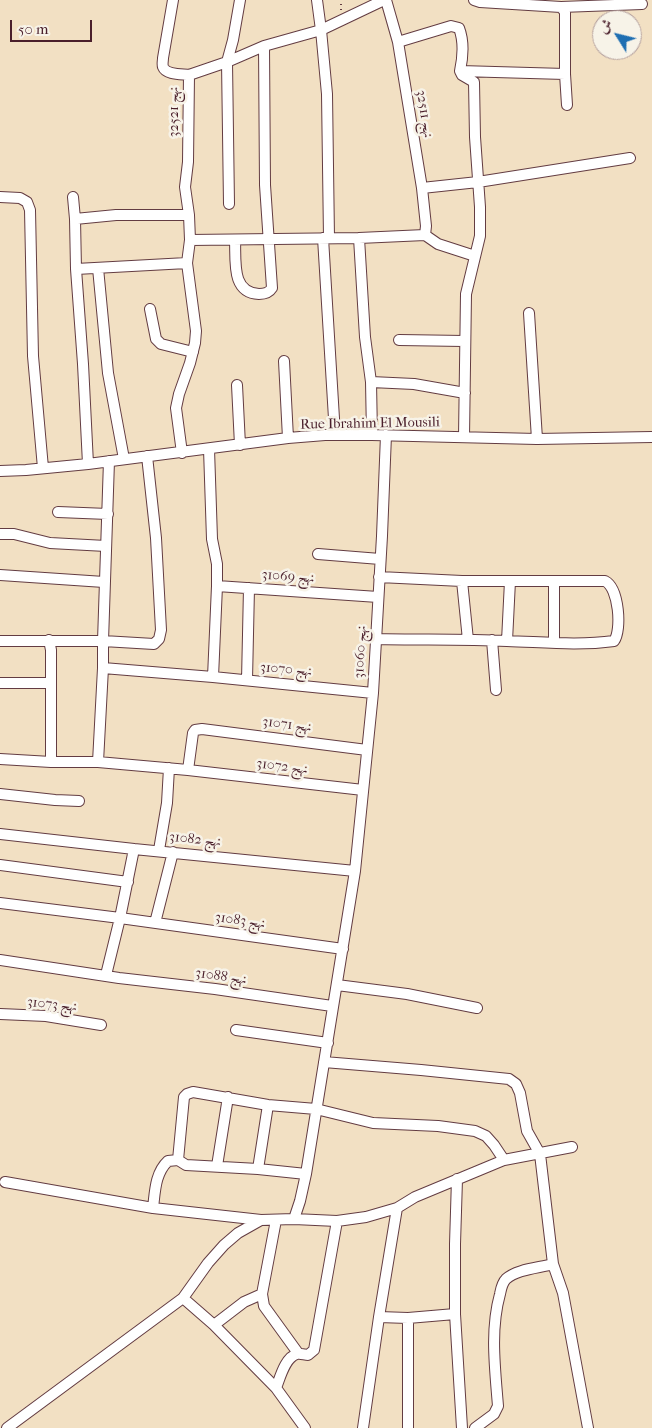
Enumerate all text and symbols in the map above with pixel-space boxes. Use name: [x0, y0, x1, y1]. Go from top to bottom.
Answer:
scale bar: [12, 10, 95, 42]
north arrow: [592, 10, 642, 60]
text: ش: [594, 16, 616, 37]
text: 50 m: [18, 20, 48, 38]
street label: نهج 32521: [167, 87, 183, 137]
street label: نهج 32511: [412, 89, 436, 139]
street label: Rue Ibrahim El Mousili: [300, 414, 440, 434]
street label: نهج 31069: [261, 567, 315, 587]
street label: نهج 31060: [351, 625, 371, 679]
street label: نهج 31070: [259, 659, 313, 681]
street label: نهج 31071: [261, 714, 313, 736]
street label: نهج 31072: [255, 756, 309, 778]
street label: نهج 31082: [168, 829, 222, 851]
street label: نهج 31083: [214, 909, 266, 933]
street label: نهج 31088: [194, 965, 248, 989]
street label: نهج 31073: [26, 994, 78, 1016]

